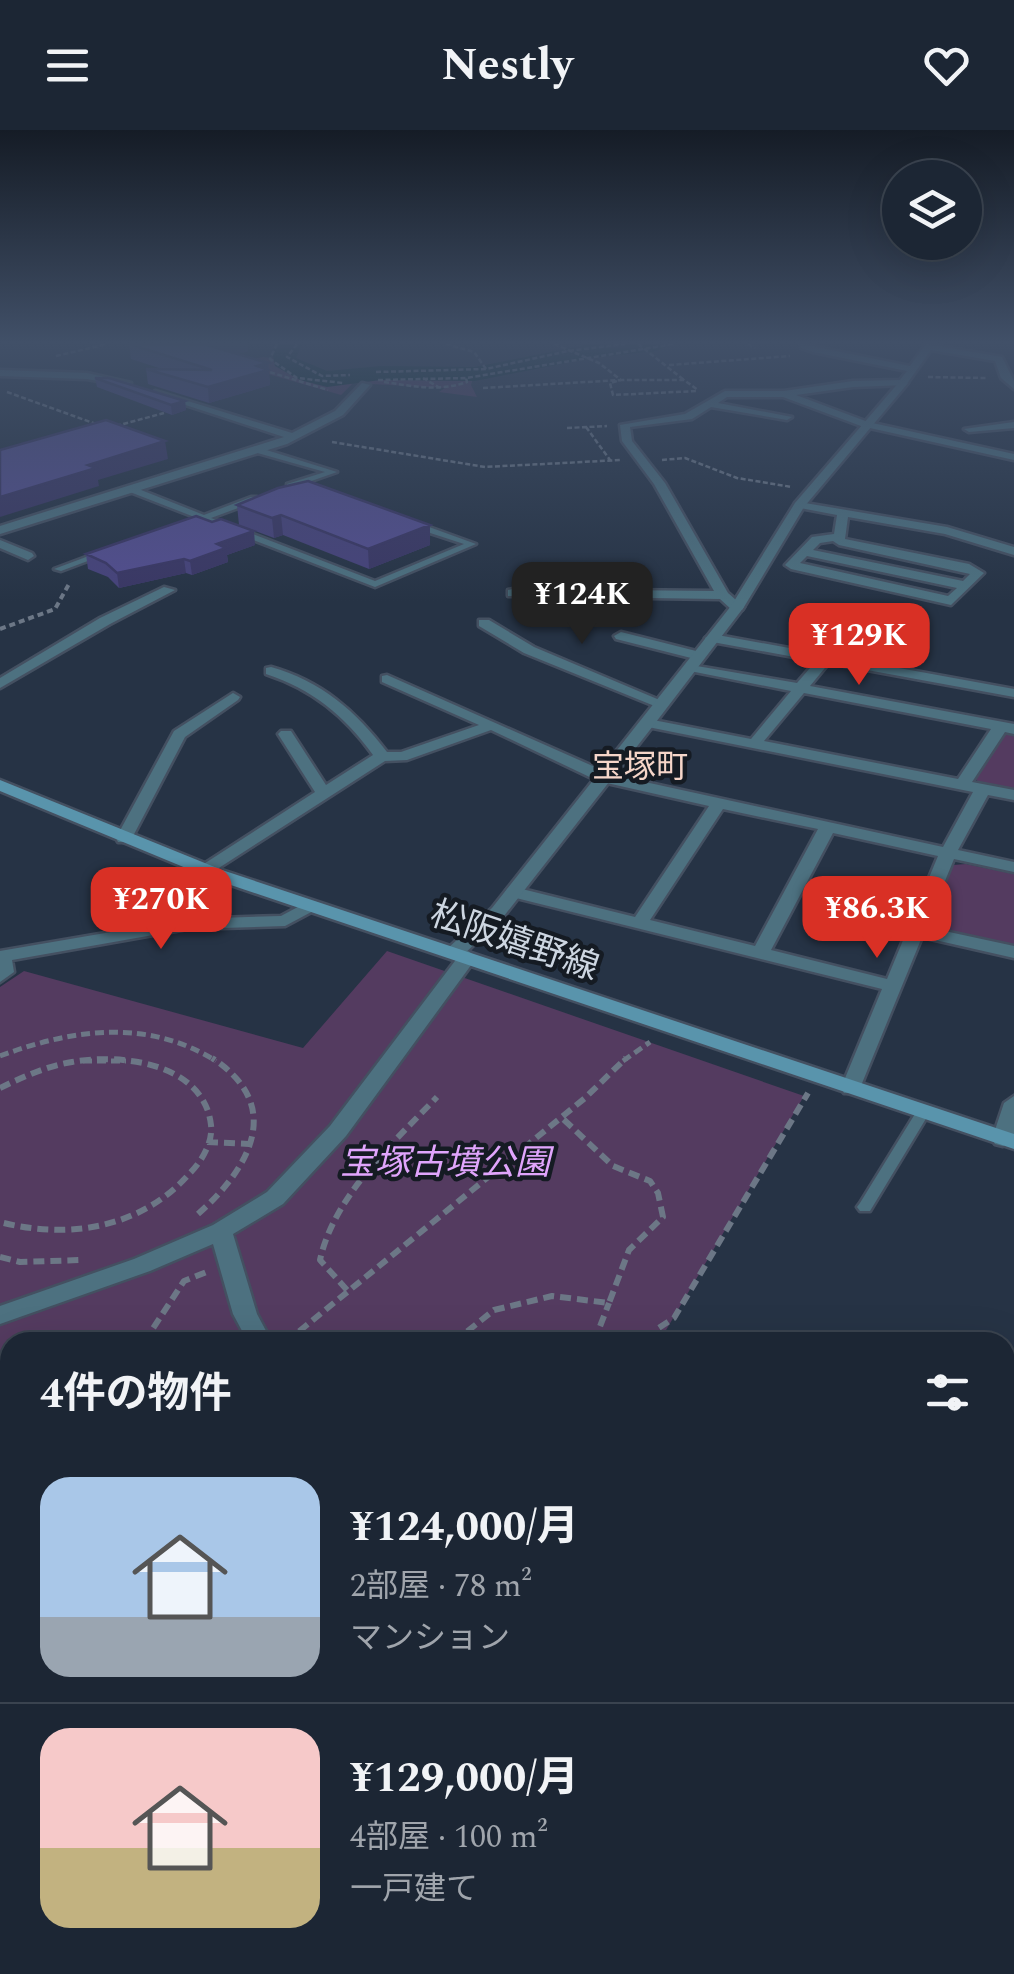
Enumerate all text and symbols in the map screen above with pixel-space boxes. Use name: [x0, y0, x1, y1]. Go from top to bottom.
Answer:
text: Nestly: [441, 31, 573, 100]
icon: menu: [40, 38, 95, 93]
icon: heart: [919, 38, 974, 93]
map controls: [882, 160, 982, 260]
button: layers: [882, 160, 982, 260]
pin: ¥124K: [512, 562, 652, 647]
text: ¥124K: [534, 570, 630, 619]
pin: ¥129K: [789, 603, 929, 688]
text: ¥129K: [811, 611, 907, 660]
district label: 宝塚町: [592, 743, 688, 792]
pin: ¥270K: [91, 867, 231, 952]
text: ¥270K: [113, 875, 209, 924]
pin: ¥86.3K: [796, 876, 958, 961]
text: ¥86.3K: [824, 884, 930, 933]
street label: 松阪嬉野線: [423, 888, 606, 995]
park label: 宝塚古墳公園: [340, 1137, 555, 1190]
text: 4件の物件: [40, 1363, 232, 1426]
icon: filters: [920, 1365, 975, 1420]
text: ¥124,000/月: [350, 1496, 579, 1559]
icon: home: [120, 1517, 240, 1637]
text: 2部屋 · 78 m²: [350, 1562, 532, 1611]
text: マンション: [350, 1614, 510, 1663]
text: ¥129,000/月: [350, 1747, 579, 1810]
icon: home: [120, 1768, 240, 1888]
text: 4部屋 · 100 m²: [350, 1813, 548, 1862]
text: 一戸建て: [350, 1865, 478, 1914]

